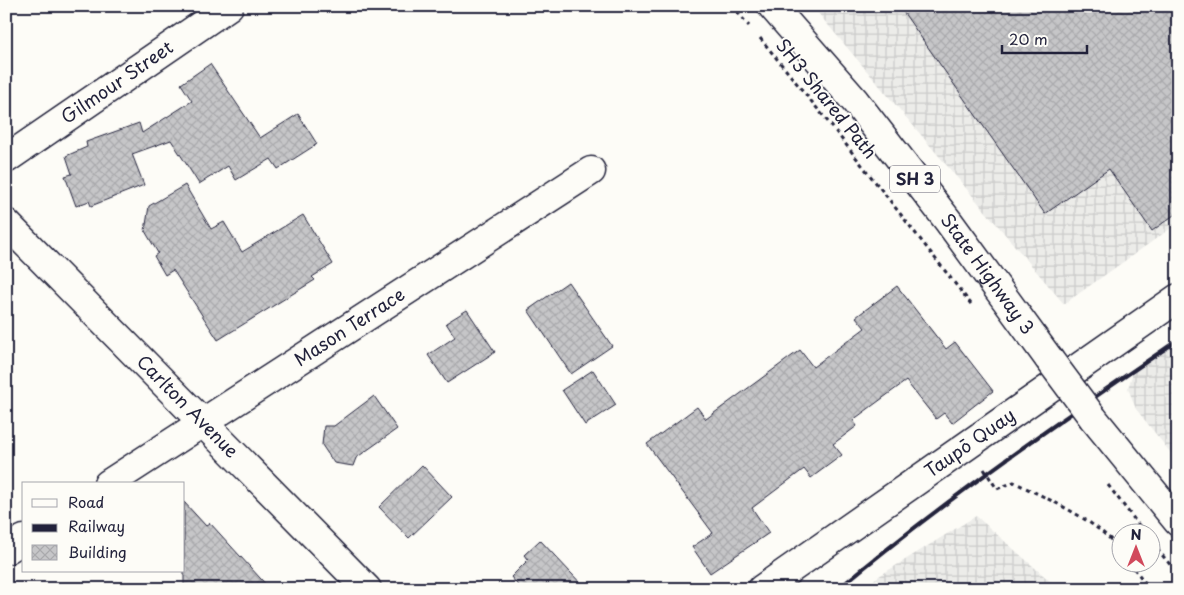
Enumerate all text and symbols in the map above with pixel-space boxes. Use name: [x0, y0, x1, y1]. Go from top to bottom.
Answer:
scale bar: [1002, 22, 1086, 54]
text: 20 m: [1009, 27, 1048, 50]
street label: SH3 Shared Path: [770, 32, 884, 164]
street label: Gilmour Street: [55, 33, 178, 130]
road number: SH 3: [890, 165, 940, 192]
street label: State Highway 3: [935, 207, 1042, 339]
street label: Mason Terrace: [288, 280, 409, 372]
street label: Carlton Avenue: [131, 348, 245, 463]
street label: Taupō Quay: [918, 401, 1020, 483]
legend: [22, 482, 185, 572]
text: Road: [68, 490, 104, 513]
text: Railway: [68, 514, 125, 537]
north arrow: [1112, 522, 1162, 572]
text: N: [1130, 524, 1142, 545]
text: Building: [68, 540, 127, 563]

